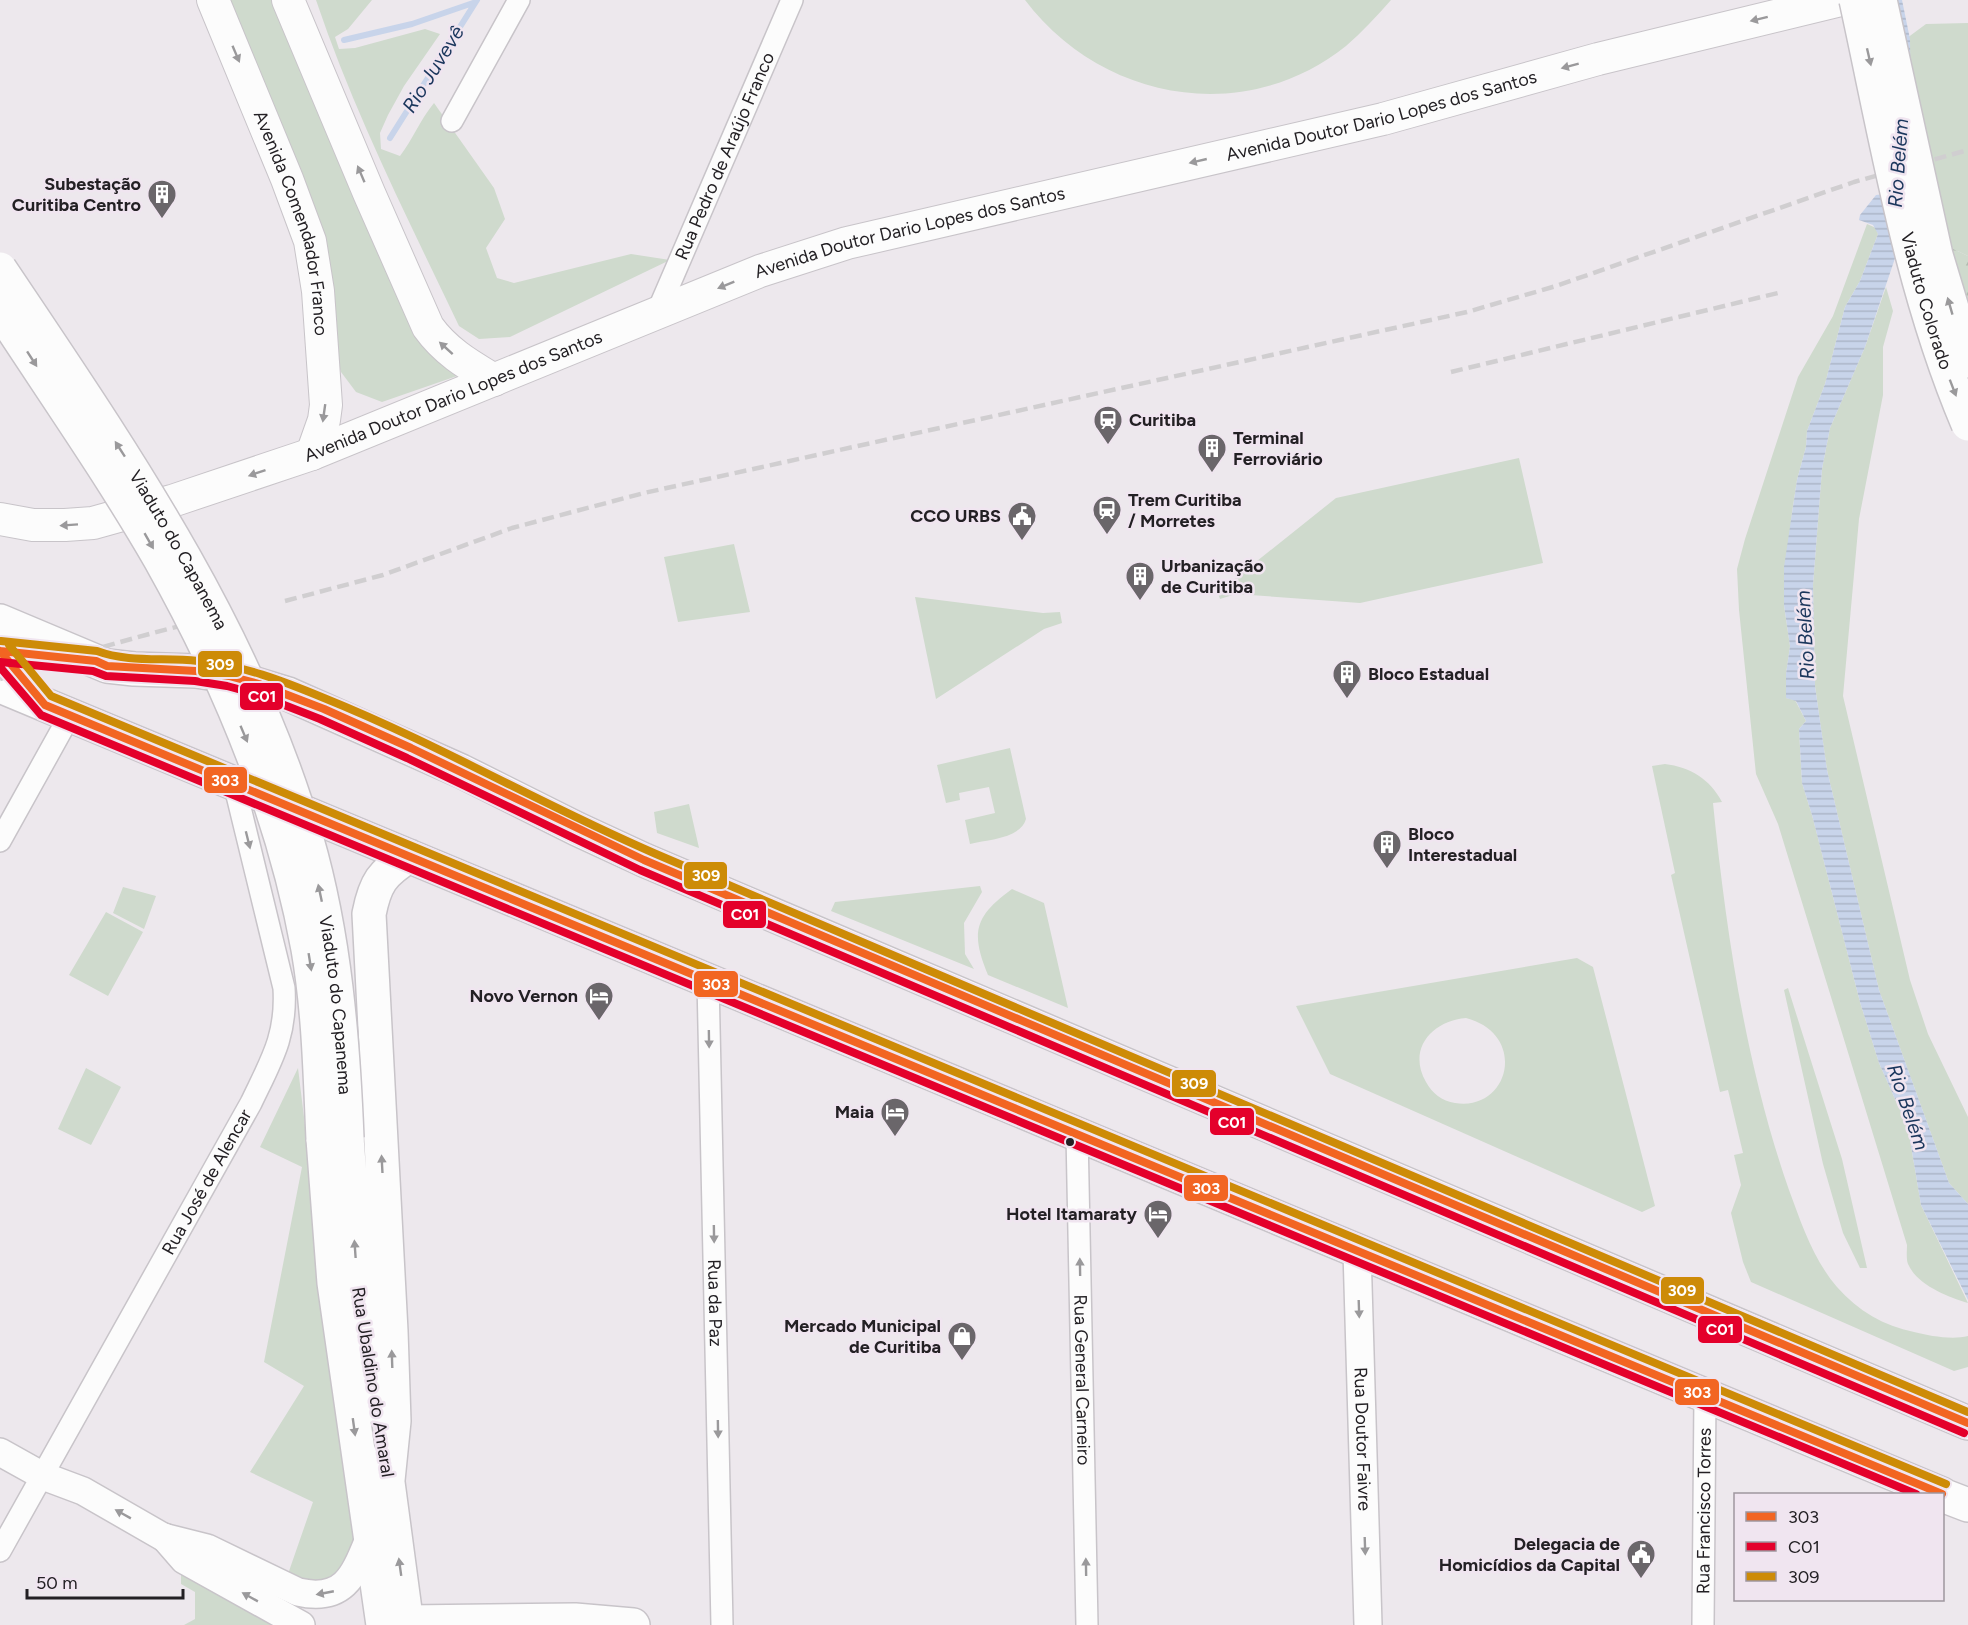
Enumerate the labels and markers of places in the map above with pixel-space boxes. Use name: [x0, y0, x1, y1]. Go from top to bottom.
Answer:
place label: Subestação Curitiba Centro: [12, 173, 141, 216]
building icon: Subestação Curitiba Centro: [146, 178, 178, 220]
station icon: Curitiba: [1092, 404, 1124, 446]
place label: Curitiba: [1129, 409, 1196, 431]
place label: Terminal Ferroviário: [1233, 427, 1323, 470]
building icon: Terminal Ferroviário: [1196, 432, 1228, 474]
place label: Trem Curitiba / Morretes: [1128, 489, 1242, 532]
station icon: Trem Curitiba / Morretes: [1091, 494, 1123, 536]
public building icon: CCO URBS: [1006, 500, 1038, 542]
place label: CCO URBS: [910, 505, 1001, 527]
place label: Urbanização de Curitiba: [1161, 555, 1264, 598]
building icon: Urbanização de Curitiba: [1124, 560, 1156, 602]
building icon: Bloco Estadual: [1331, 658, 1363, 700]
place label: Bloco Estadual: [1368, 663, 1489, 685]
place label: Bloco Interestadual: [1408, 823, 1517, 866]
building icon: Bloco Interestadual: [1371, 828, 1403, 870]
hotel icon: Novo Vernon: [583, 980, 615, 1022]
place label: Novo Vernon: [470, 985, 578, 1007]
hotel icon: Maia: [879, 1096, 911, 1138]
place label: Maia: [835, 1101, 874, 1123]
unlabelled marker: [1064, 1136, 1076, 1148]
hotel icon: Hotel Itamaraty: [1142, 1198, 1174, 1240]
place label: Hotel Itamaraty: [1006, 1203, 1138, 1225]
place label: Mercado Municipal de Curitiba: [784, 1315, 941, 1358]
shop icon: Mercado Municipal de Curitiba: [946, 1320, 978, 1362]
place label: Delegacia de Homicídios da Capital: [1439, 1533, 1620, 1576]
public building icon: Delegacia de Homicídios da Capital: [1625, 1538, 1657, 1580]

